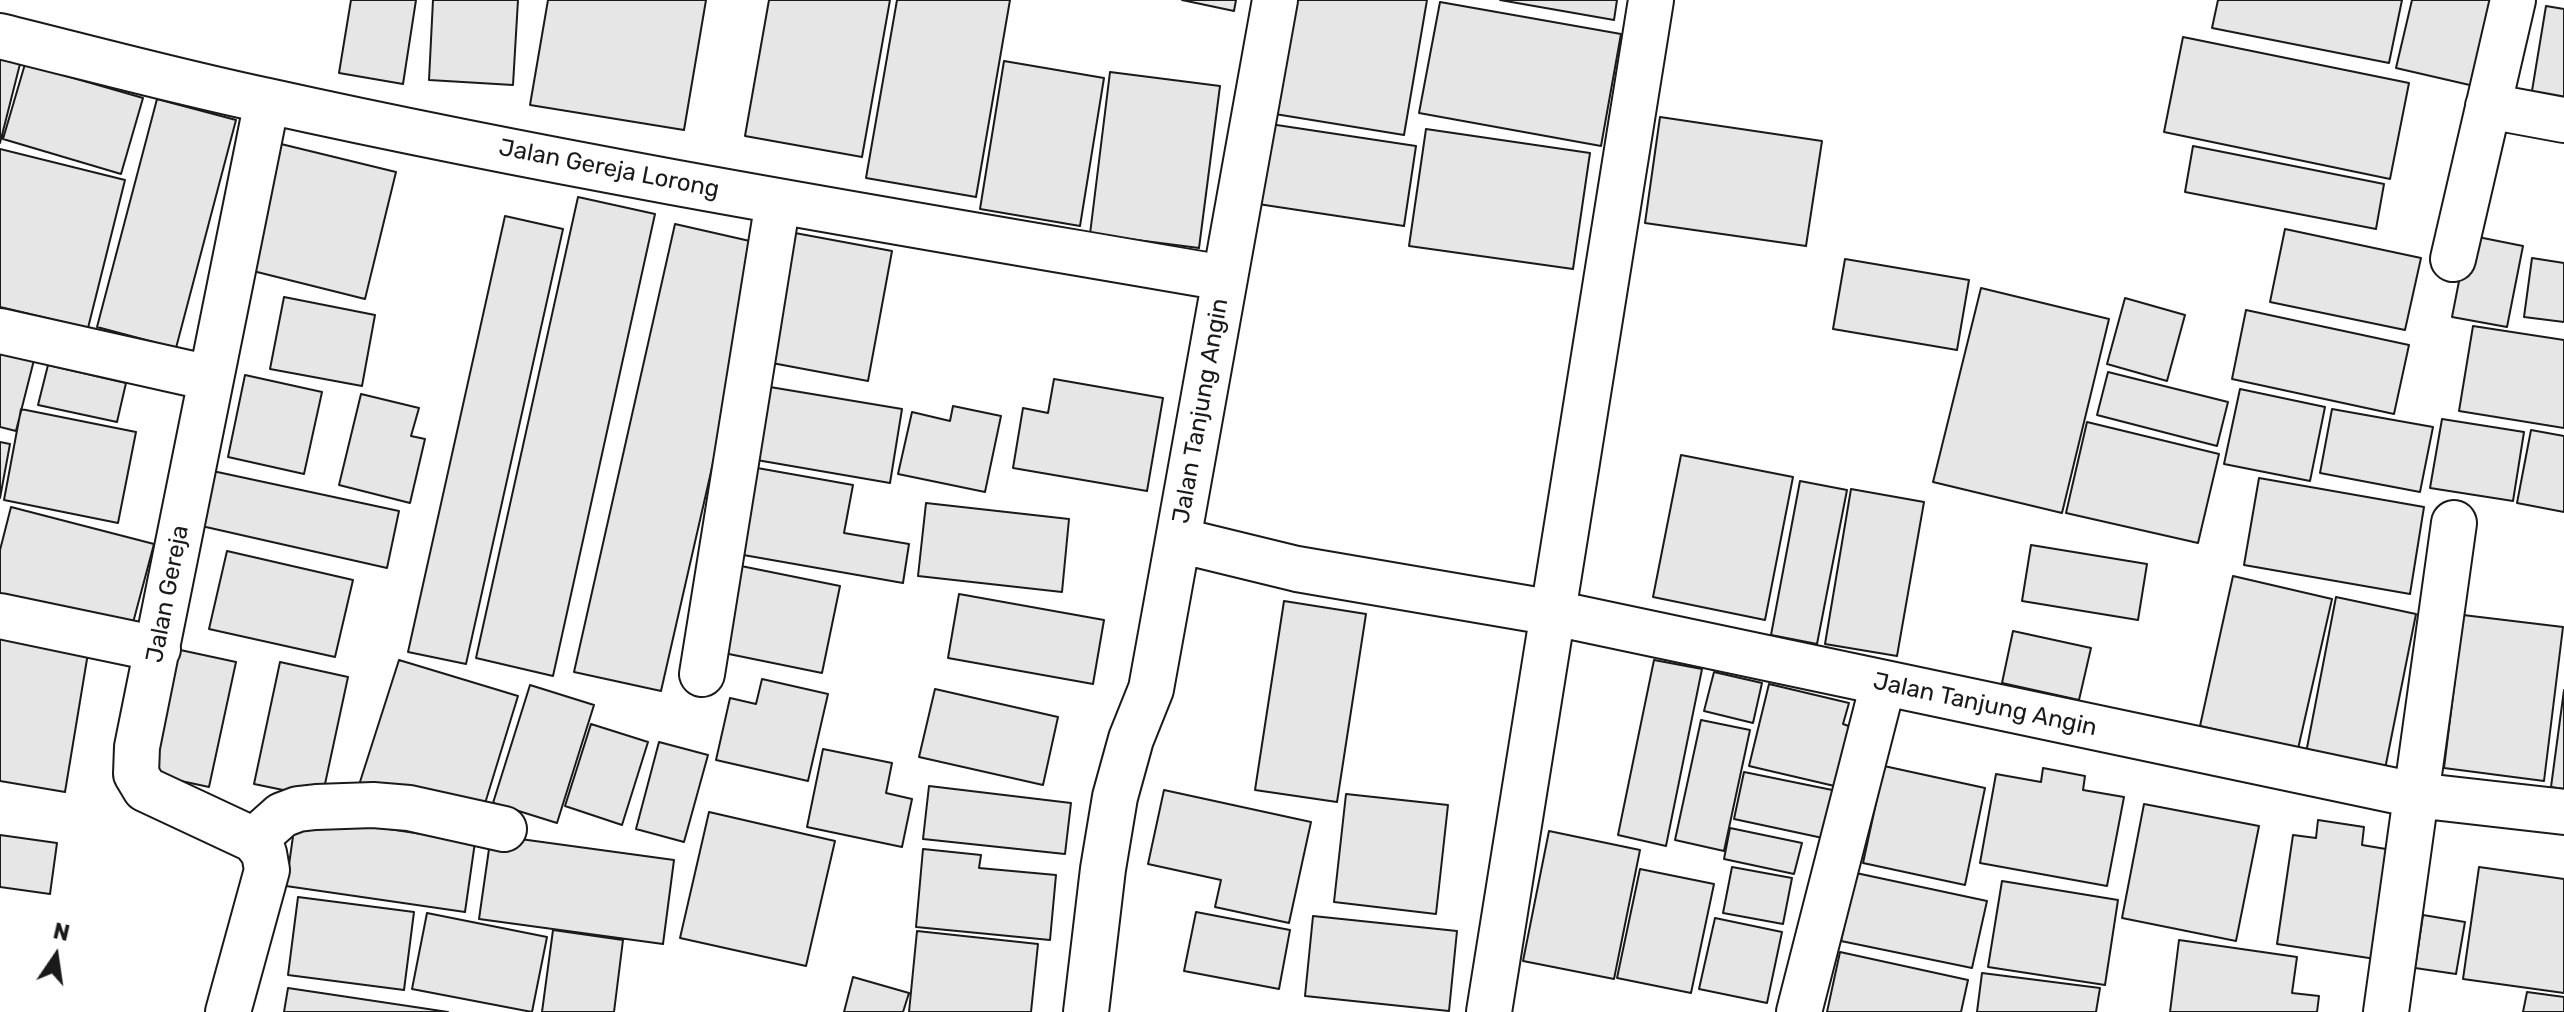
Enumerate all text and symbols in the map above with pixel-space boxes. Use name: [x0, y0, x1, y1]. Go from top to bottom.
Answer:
street label: Jalan Gereja Lorong: [496, 134, 722, 204]
street label: Jalan Tanjung Angin: [1167, 296, 1235, 526]
street label: Jalan Gereja: [141, 523, 195, 665]
street label: Jalan Tanjung Angin: [1871, 667, 2099, 743]
north arrow: [16, 916, 96, 996]
text: N: [51, 917, 72, 947]

